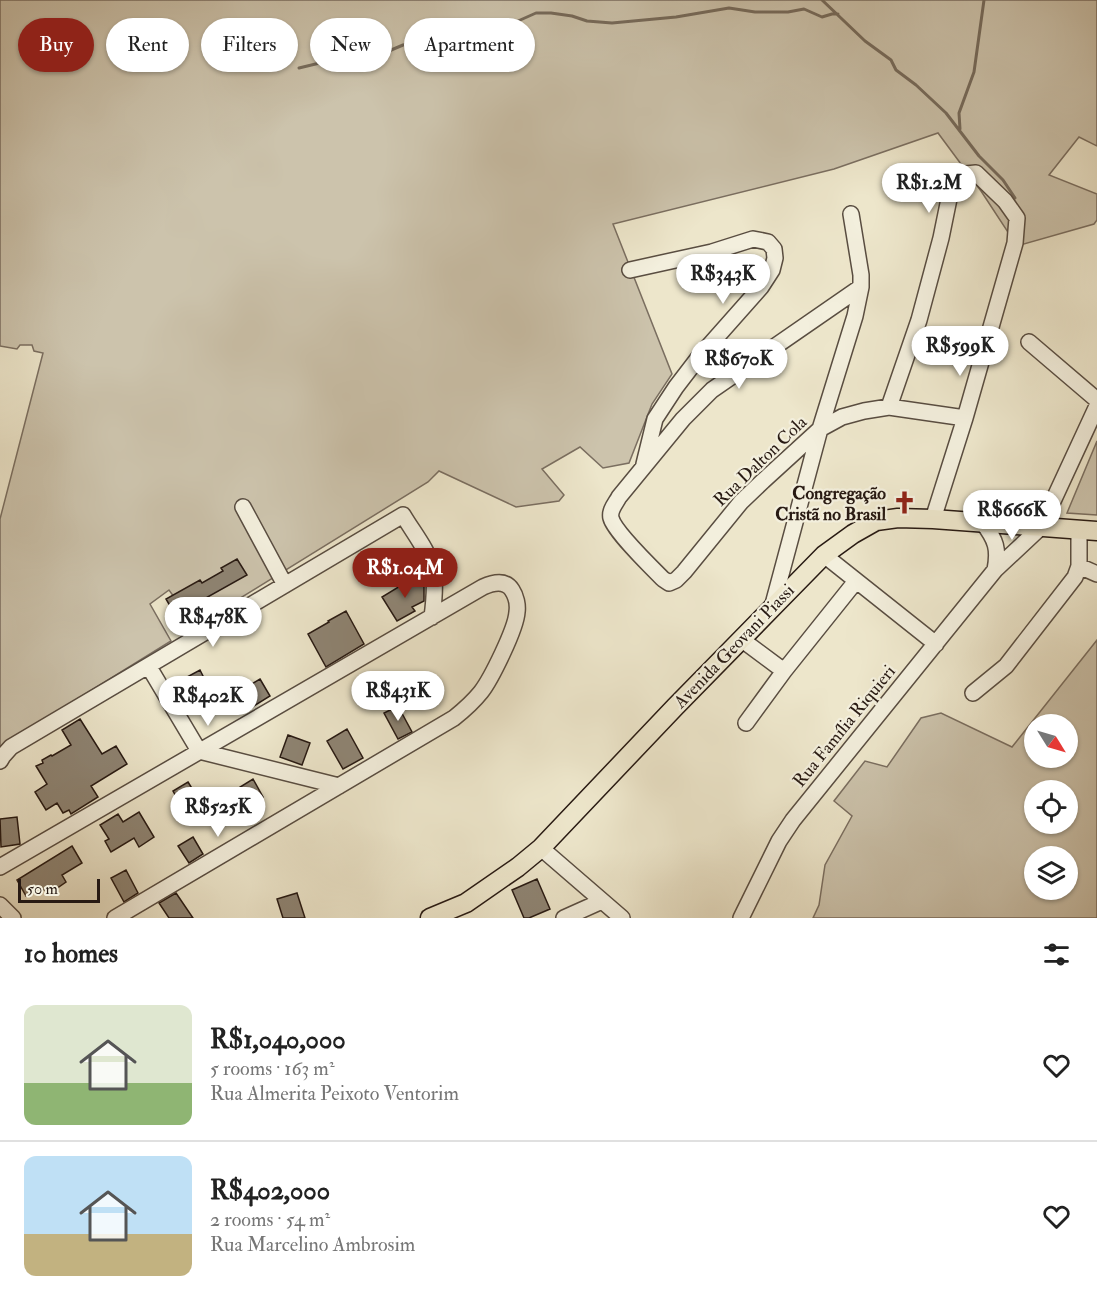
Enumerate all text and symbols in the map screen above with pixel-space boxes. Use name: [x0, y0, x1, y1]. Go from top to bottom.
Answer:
chip: Buy: [18, 18, 94, 72]
chip: Rent: [106, 18, 189, 72]
chip: Filters: [201, 18, 298, 72]
chip: New: [310, 18, 392, 72]
chip: Apartment: [404, 18, 535, 72]
pin: R$1.2M: [880, 163, 978, 214]
text: R$1.2M: [896, 170, 962, 195]
pin: R$343K: [674, 254, 772, 305]
text: R$343K: [690, 261, 756, 286]
pin: R$599K: [911, 326, 1009, 377]
text: R$599K: [926, 333, 994, 358]
pin: R$670K: [690, 339, 788, 390]
text: R$670K: [704, 346, 774, 371]
street label: Rua Dalton Cola: [709, 411, 812, 512]
place label: Congregação Cristã no Brasil: [775, 482, 886, 526]
church icon: Congregação Cristã no Brasil: [891, 490, 917, 516]
pin: R$666K: [963, 490, 1061, 541]
text: R$666K: [977, 497, 1047, 522]
pin: R$1.04M: [350, 548, 460, 599]
text: R$1.04M: [367, 555, 443, 580]
street label: Avenida Geovani Piassi: [668, 579, 800, 714]
pin: R$478K: [164, 597, 262, 648]
text: R$478K: [179, 604, 247, 629]
street label: Rua Família Riquieri: [788, 660, 901, 792]
pin: R$431K: [349, 671, 447, 722]
pin: R$402K: [159, 676, 257, 727]
text: R$431K: [365, 678, 431, 703]
text: R$402K: [173, 683, 243, 708]
north arrow: [1024, 714, 1078, 768]
map controls: [1024, 714, 1078, 900]
button: locate: [1024, 780, 1078, 834]
pin: R$525K: [169, 787, 267, 838]
text: R$525K: [184, 794, 252, 819]
button: layers: [1024, 846, 1078, 900]
scale bar: [18, 876, 100, 904]
text: 50 m: [27, 879, 58, 899]
text: 10 homes: [24, 938, 118, 970]
icon: filters: [1040, 938, 1073, 971]
text: R$1,040,000: [210, 1024, 346, 1056]
icon: home: [72, 1029, 144, 1101]
icon: heart: [1040, 1049, 1073, 1082]
text: 5 rooms · 163 m²: [210, 1056, 335, 1081]
text: Rua Almerita Peixoto Ventorim: [210, 1081, 459, 1106]
text: R$402,000: [210, 1175, 330, 1207]
icon: home: [72, 1180, 144, 1252]
icon: heart: [1040, 1200, 1073, 1233]
text: 2 rooms · 54 m²: [210, 1207, 330, 1232]
text: Rua Marcelino Ambrosim: [210, 1232, 415, 1257]

